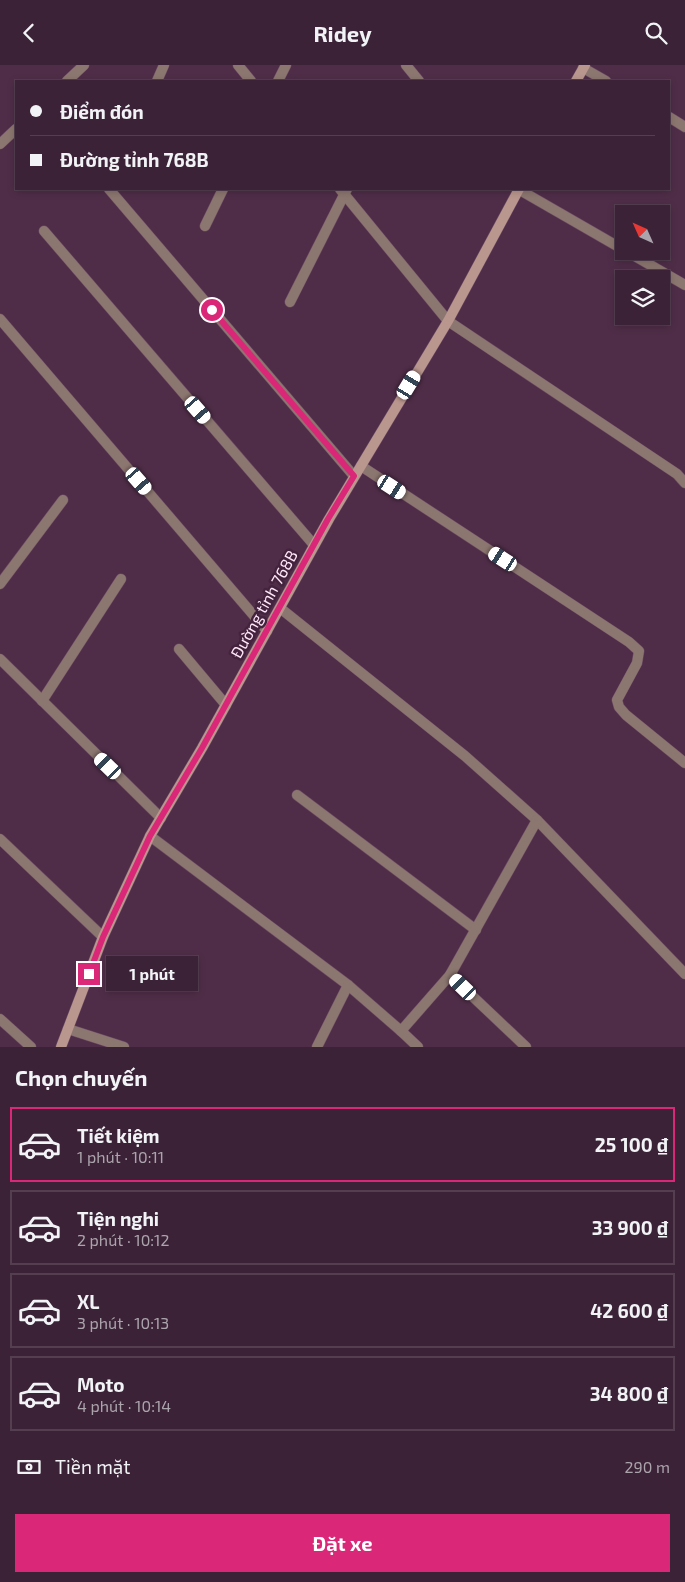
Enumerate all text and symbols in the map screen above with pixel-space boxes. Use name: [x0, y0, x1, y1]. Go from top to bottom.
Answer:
icon: back: [15, 19, 43, 47]
icon: search: [642, 19, 670, 47]
text: Ridey: [313, 20, 372, 46]
text: Điểm đón: [60, 100, 144, 123]
text: Đường tỉnh 768B: [60, 148, 209, 171]
north arrow: [615, 205, 670, 260]
map controls: [615, 205, 670, 325]
button: layers: [615, 270, 670, 325]
route start: [201, 299, 223, 321]
car: [394, 368, 423, 402]
car: [182, 394, 213, 426]
car: [123, 465, 154, 497]
car: [375, 473, 408, 501]
car: [486, 545, 519, 573]
street label: Đường tỉnh 768B: [226, 547, 301, 661]
car: [91, 750, 124, 782]
callout: 1 phút: [106, 957, 199, 991]
route end: [78, 963, 100, 985]
text: 1 phút: [129, 964, 175, 983]
car: [446, 971, 479, 1003]
text: Chọn chuyến: [15, 1064, 147, 1090]
icon: car: [17, 1122, 62, 1167]
text: Tiết kiệm: [77, 1124, 160, 1147]
text: 25 100 ₫: [595, 1133, 668, 1156]
text: 1 phút · 10:11: [77, 1147, 164, 1166]
icon: car: [17, 1205, 62, 1250]
text: Tiện nghi: [77, 1207, 159, 1230]
text: 33 900 ₫: [592, 1216, 668, 1239]
text: 2 phút · 10:12: [77, 1230, 169, 1249]
icon: car: [17, 1288, 62, 1333]
text: XL: [77, 1290, 99, 1313]
text: 42 600 ₫: [590, 1299, 668, 1322]
text: 3 phút · 10:13: [77, 1313, 169, 1332]
icon: car: [17, 1371, 62, 1416]
text: Moto: [77, 1373, 125, 1396]
text: 34 800 ₫: [590, 1382, 668, 1405]
text: 4 phút · 10:14: [77, 1396, 171, 1415]
icon: cash: [15, 1453, 43, 1481]
text: Tiền mặt: [55, 1455, 131, 1478]
text: 290 m: [625, 1457, 670, 1476]
button: Đặt xe: [15, 1514, 670, 1572]

